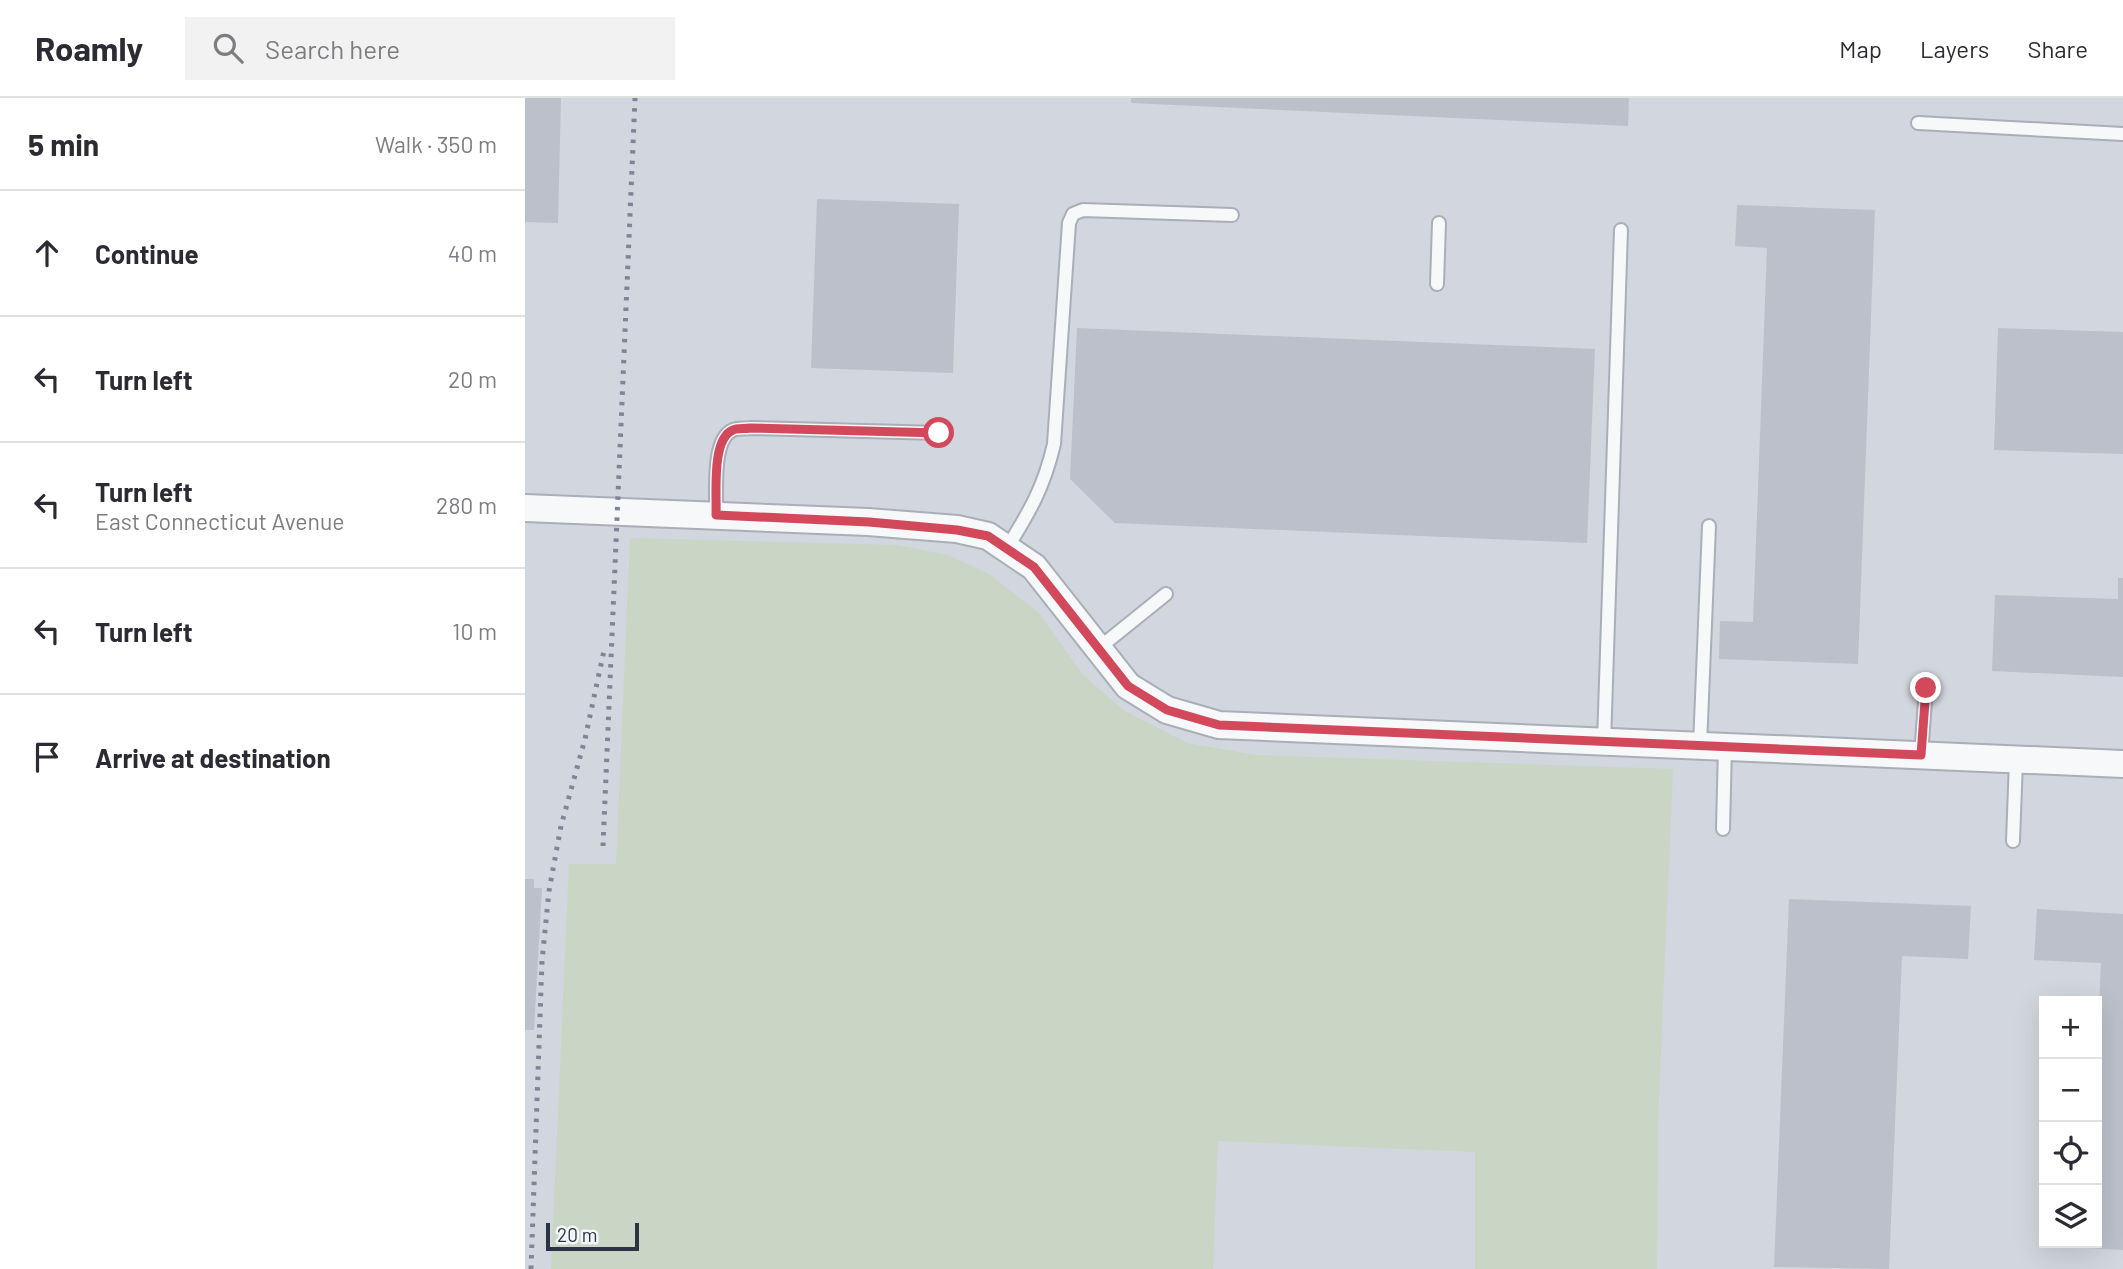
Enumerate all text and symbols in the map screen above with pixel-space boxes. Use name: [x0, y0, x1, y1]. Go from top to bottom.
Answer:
search box: [185, 17, 675, 80]
text: Roamly: [35, 28, 143, 68]
icon: search: [209, 29, 247, 67]
text: Search here: [265, 33, 400, 64]
text: Map: [1839, 34, 1882, 63]
text: Layers: [1920, 34, 1989, 63]
text: Share: [2027, 34, 2088, 63]
text: 5 min: [28, 126, 99, 162]
text: Walk · 350 m: [375, 130, 497, 158]
icon: ahead: [28, 234, 66, 272]
text: Continue: [95, 238, 199, 269]
text: 40 m: [448, 239, 497, 267]
icon: left: [28, 360, 66, 398]
text: Turn left: [95, 364, 193, 395]
text: 20 m: [448, 365, 497, 393]
route start: [923, 417, 954, 448]
text: Turn left: [95, 476, 193, 507]
icon: left: [28, 486, 66, 524]
text: 280 m: [436, 491, 497, 519]
text: East Connecticut Avenue: [95, 507, 345, 535]
icon: left: [28, 612, 66, 650]
text: Turn left: [95, 616, 193, 647]
text: 10 m: [452, 617, 497, 645]
route end: [1910, 672, 1941, 703]
icon: arrive: [28, 738, 66, 776]
text: Arrive at destination: [95, 742, 331, 773]
map controls: [2039, 996, 2102, 1248]
button: +: [2039, 996, 2102, 1059]
button: −: [2039, 1059, 2102, 1122]
button: locate: [2039, 1122, 2102, 1185]
button: layers: [2039, 1185, 2102, 1248]
scale bar: [546, 1220, 639, 1252]
text: 20 m: [557, 1223, 597, 1246]

